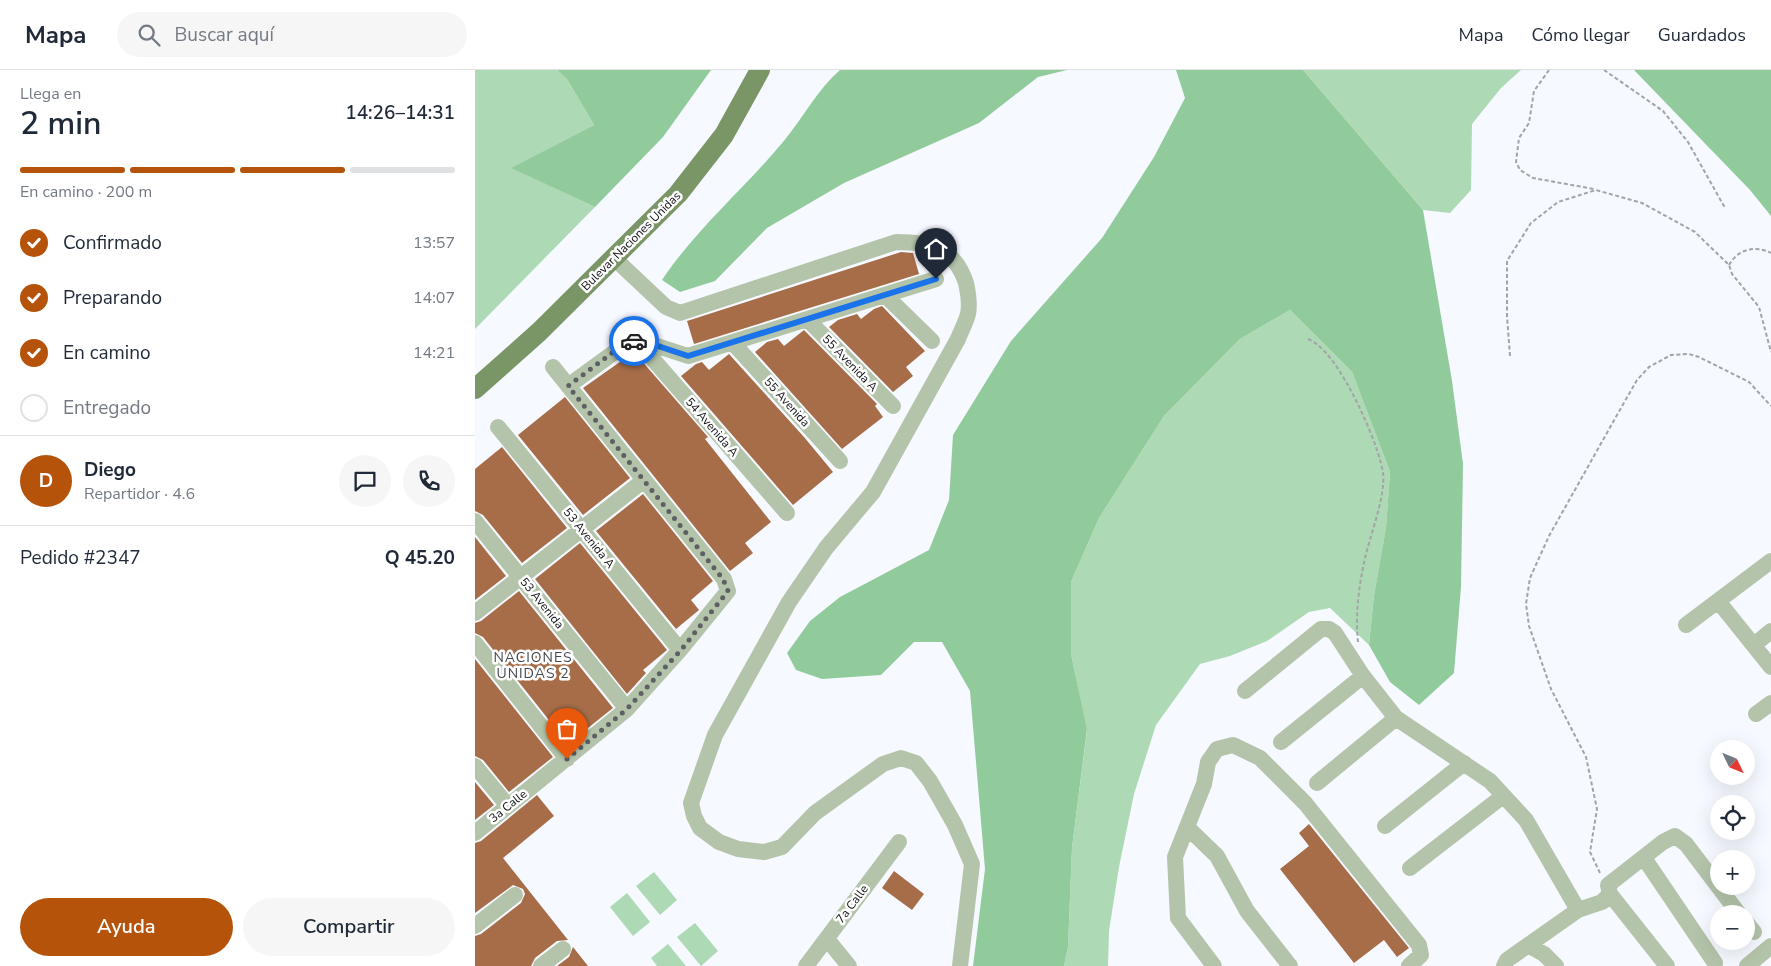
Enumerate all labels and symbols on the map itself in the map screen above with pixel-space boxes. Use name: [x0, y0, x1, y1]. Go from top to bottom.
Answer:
street label: Bulevar Naciones Unidas: [578, 188, 684, 294]
pin: [915, 228, 957, 279]
courier: [609, 316, 659, 366]
street label: 55 Avenida A: [819, 331, 881, 395]
street label: 55 Avenida: [761, 374, 813, 430]
street label: 54 Avenida A: [682, 394, 742, 460]
street label: 53 Avenida A: [560, 505, 618, 572]
street label: 53 Avenida: [516, 574, 568, 632]
district label: NACIONES UNIDAS 2: [493, 648, 573, 683]
pin: [546, 708, 588, 759]
north arrow: [1710, 740, 1755, 785]
street label: 3a Calle: [486, 786, 530, 826]
street label: 7a Calle: [832, 881, 872, 927]

